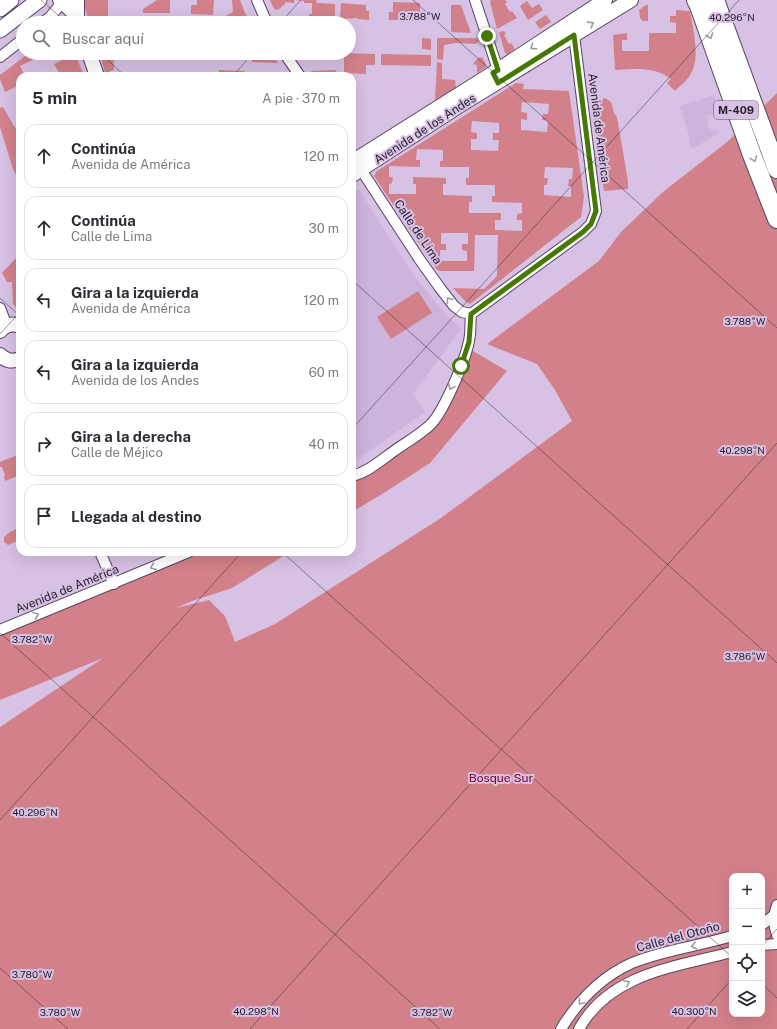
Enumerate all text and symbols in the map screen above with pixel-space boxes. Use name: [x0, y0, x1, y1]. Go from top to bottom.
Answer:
text: 3.788°W: [400, 10, 441, 22]
text: 40.296°N: [709, 11, 755, 23]
search box: [16, 16, 356, 60]
one-way arrow: [587, 21, 594, 29]
icon: search: [30, 27, 52, 49]
route end: [478, 27, 496, 45]
text: Buscar aquí: [62, 30, 144, 47]
one-way arrow: [705, 33, 714, 40]
one-way arrow: [530, 42, 537, 50]
street label: Avenida de América: [585, 72, 613, 184]
text: 5 min: [32, 88, 77, 108]
text: A pie · 370 m: [262, 91, 340, 106]
street label: Avenida de los Andes: [372, 91, 478, 167]
road number: M-409: [714, 101, 758, 119]
text: Continúa: [71, 140, 136, 157]
icon: ahead: [33, 145, 55, 167]
text: 120 m: [304, 149, 339, 164]
one-way arrow: [749, 155, 757, 162]
text: Avenida de América: [71, 157, 190, 172]
street label: Calle de Lima: [391, 197, 445, 267]
text: Continúa: [71, 212, 136, 229]
icon: ahead: [33, 217, 55, 239]
text: 30 m: [309, 221, 339, 236]
text: Calle de Lima: [71, 229, 152, 244]
text: Gira a la izquierda: [71, 284, 199, 301]
icon: left: [33, 289, 55, 311]
text: 120 m: [304, 293, 339, 308]
one-way arrow: [447, 297, 454, 304]
text: Avenida de América: [71, 301, 190, 316]
text: 3.788°W: [725, 315, 766, 327]
text: Gira a la izquierda: [71, 356, 199, 373]
route start: [452, 357, 470, 375]
icon: left: [33, 361, 55, 383]
text: 60 m: [309, 365, 339, 380]
text: Avenida de los Andes: [71, 373, 199, 388]
one-way arrow: [448, 384, 456, 391]
text: Gira a la derecha: [71, 428, 191, 445]
icon: right: [33, 433, 55, 455]
text: 40 m: [308, 437, 339, 452]
text: 40.298°N: [719, 444, 765, 456]
text: Calle de Méjico: [71, 445, 163, 460]
icon: arrive: [33, 505, 55, 527]
text: Llegada al destino: [71, 508, 202, 525]
street label: Avenida de América: [13, 562, 121, 616]
one-way arrow: [149, 562, 157, 570]
one-way arrow: [33, 612, 40, 620]
text: 3.782°W: [12, 633, 53, 645]
text: 3.786°W: [725, 650, 766, 662]
park label: Bosque Sur: [469, 771, 534, 785]
text: 40.296°N: [12, 806, 58, 818]
map controls: [729, 873, 765, 1017]
button: +: [729, 873, 765, 909]
button: −: [729, 909, 765, 945]
street label: Calle del Otoño: [635, 919, 721, 955]
one-way arrow: [691, 942, 698, 950]
button: locate: [729, 945, 765, 981]
text: 3.780°W: [12, 968, 53, 980]
one-way arrow: [622, 980, 630, 988]
button: layers: [729, 981, 765, 1017]
one-way arrow: [578, 998, 585, 1005]
text: 40.298°N: [233, 1005, 279, 1017]
text: 40.300°N: [671, 1005, 717, 1017]
text: 3.780°W: [40, 1006, 81, 1018]
text: 3.782°W: [412, 1006, 453, 1018]

